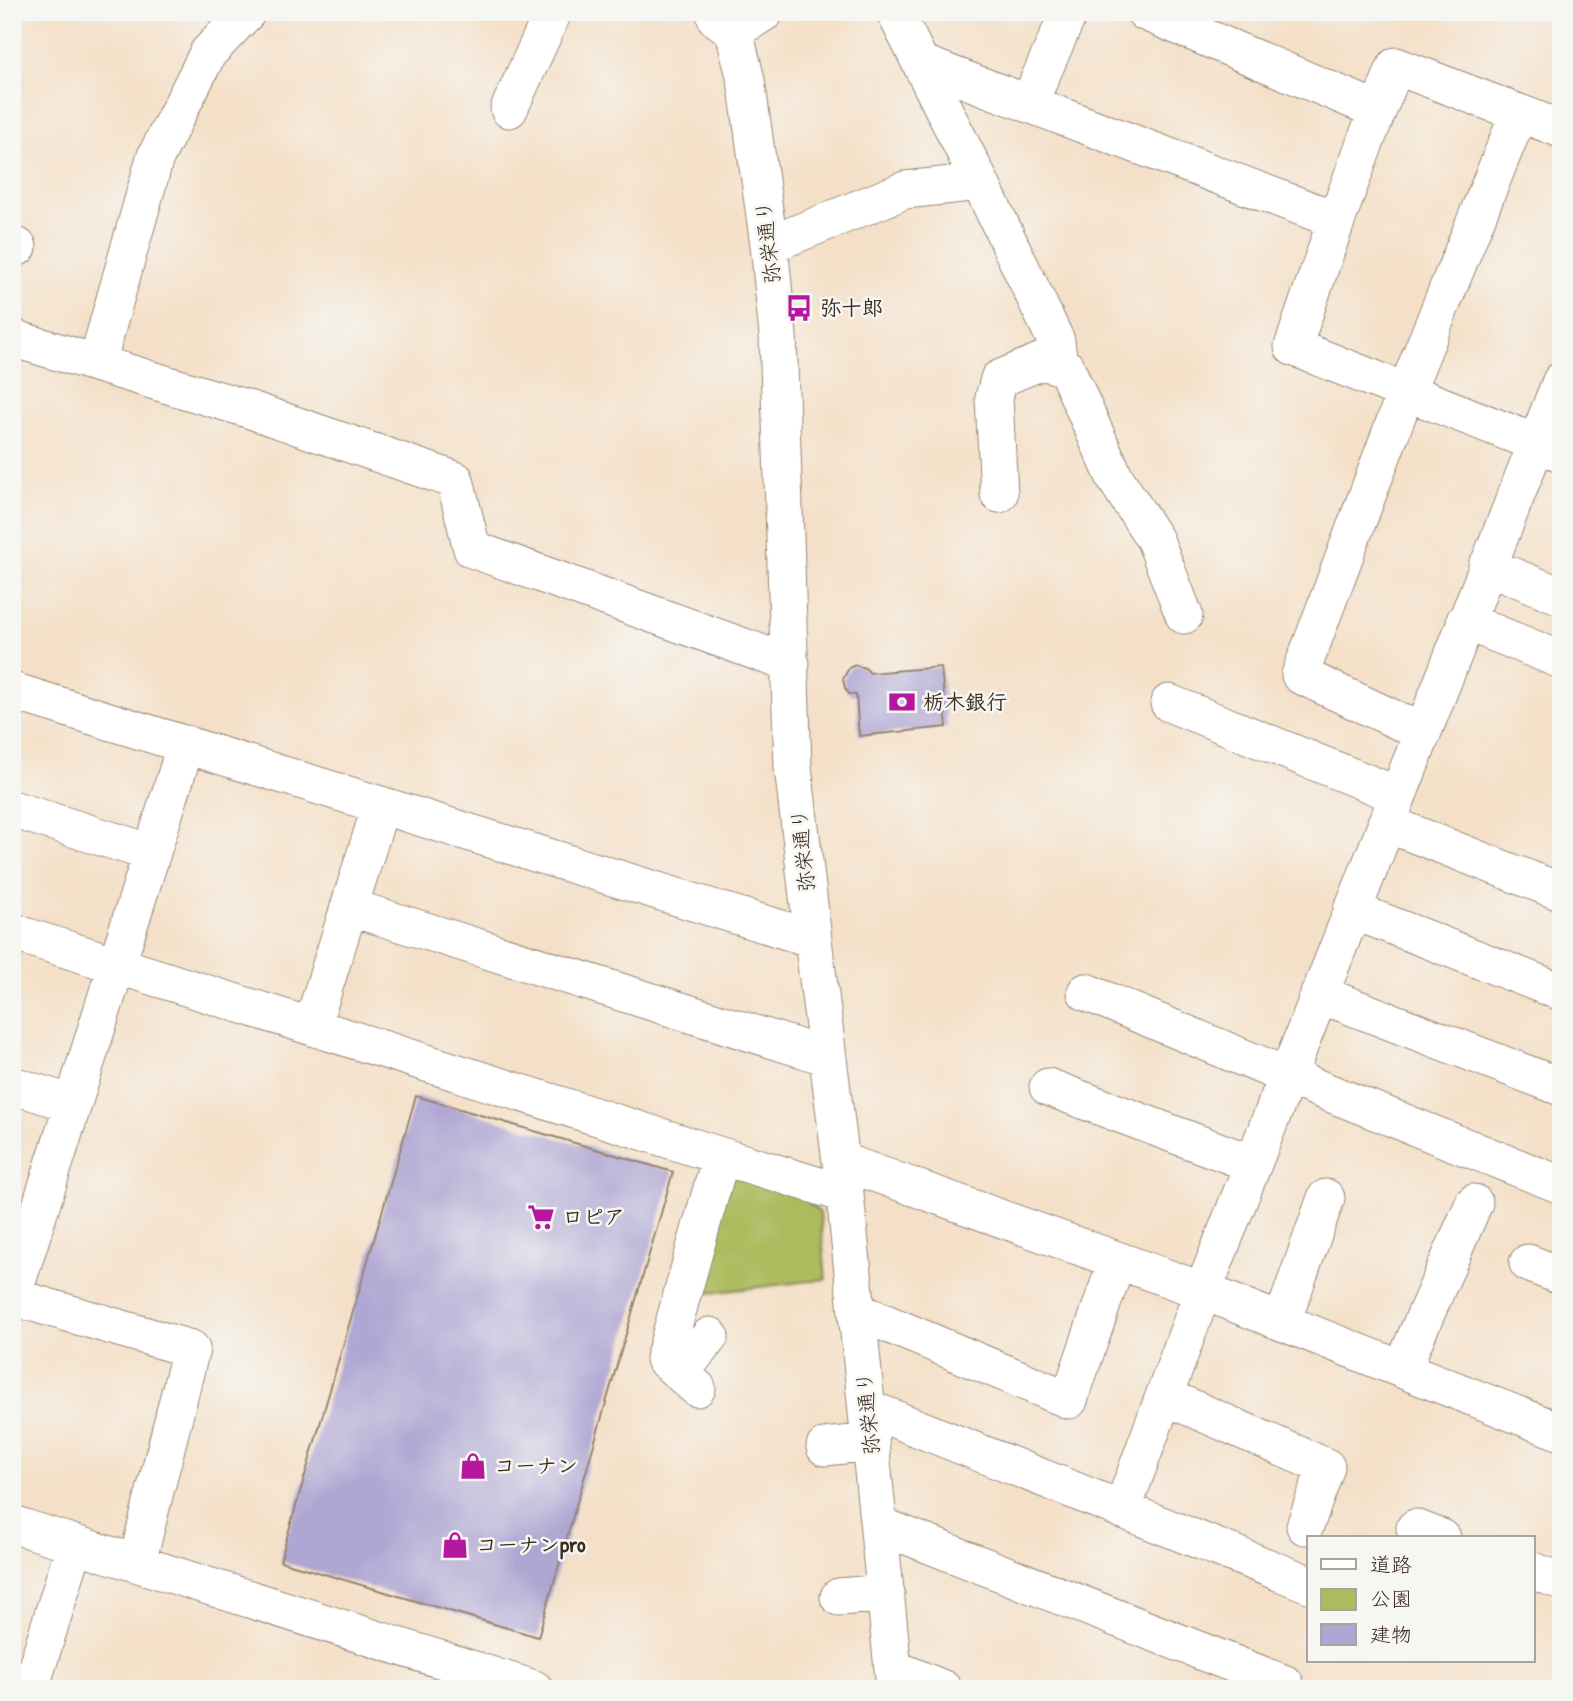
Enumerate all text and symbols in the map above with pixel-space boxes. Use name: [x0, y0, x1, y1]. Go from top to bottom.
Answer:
street label: 弥栄通り: [748, 199, 787, 286]
bus stop icon: 弥十郎: [784, 293, 814, 323]
place label: 弥十郎: [820, 293, 883, 322]
bank icon: 栃木銀行: [887, 687, 917, 717]
place label: 栃木銀行: [923, 687, 1007, 716]
street label: 弥栄通り: [784, 807, 821, 893]
supermarket icon: ロピア: [526, 1202, 556, 1232]
place label: ロピア: [562, 1202, 625, 1231]
street label: 弥栄通り: [849, 1370, 886, 1456]
shop icon: コーナン: [458, 1451, 488, 1481]
place label: コーナン: [494, 1451, 578, 1480]
shop icon: コーナンpro: [440, 1530, 470, 1560]
place label: コーナンpro: [476, 1530, 586, 1560]
legend: [1307, 1536, 1534, 1662]
text: 道路: [1370, 1550, 1412, 1579]
text: 公園: [1370, 1584, 1412, 1613]
text: 建物: [1370, 1620, 1412, 1649]

